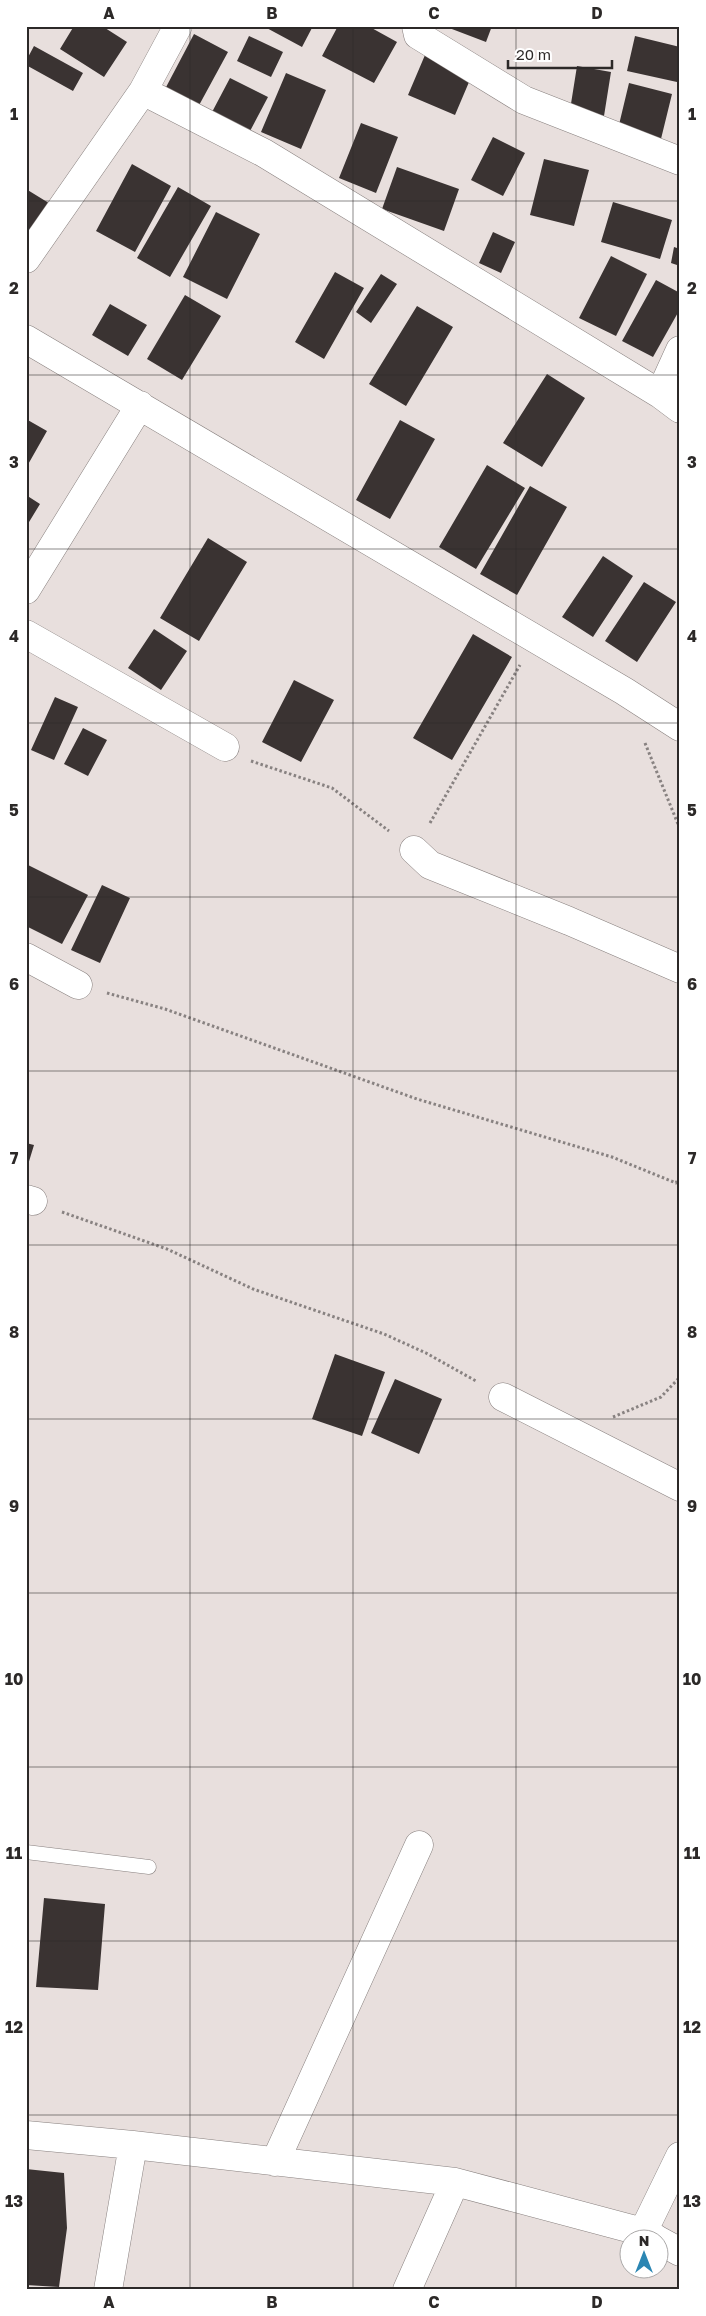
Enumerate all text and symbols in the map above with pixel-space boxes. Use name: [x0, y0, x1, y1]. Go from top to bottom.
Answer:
text: A: [103, 3, 115, 23]
text: B: [266, 3, 278, 23]
text: C: [428, 3, 440, 23]
text: D: [591, 3, 603, 23]
scale bar: [508, 38, 612, 70]
text: 20 m: [516, 45, 551, 63]
text: 1: [10, 104, 18, 124]
text: 1: [688, 104, 696, 124]
text: 2: [9, 278, 19, 298]
text: 2: [687, 278, 697, 298]
text: 3: [9, 452, 19, 472]
text: 3: [687, 452, 697, 472]
text: 4: [9, 626, 19, 646]
text: 4: [687, 626, 697, 646]
text: 5: [9, 800, 19, 820]
text: 5: [687, 800, 697, 820]
text: 6: [9, 974, 19, 994]
text: 6: [687, 974, 697, 994]
text: 7: [10, 1148, 19, 1168]
text: 7: [688, 1148, 697, 1168]
text: 8: [9, 1322, 19, 1342]
text: 8: [687, 1322, 697, 1342]
text: 9: [9, 1496, 19, 1516]
text: 9: [687, 1496, 697, 1516]
text: 10: [5, 1669, 23, 1689]
text: 10: [683, 1669, 701, 1689]
text: 11: [6, 1843, 22, 1863]
text: 11: [684, 1843, 700, 1863]
text: 12: [5, 2017, 23, 2037]
text: 12: [683, 2017, 701, 2037]
text: 13: [5, 2191, 23, 2211]
text: 13: [683, 2191, 701, 2211]
north arrow: [618, 2228, 668, 2278]
text: N: [639, 2232, 649, 2249]
text: A: [103, 2292, 115, 2312]
text: B: [266, 2292, 278, 2312]
text: C: [428, 2292, 440, 2312]
text: D: [591, 2292, 603, 2312]

